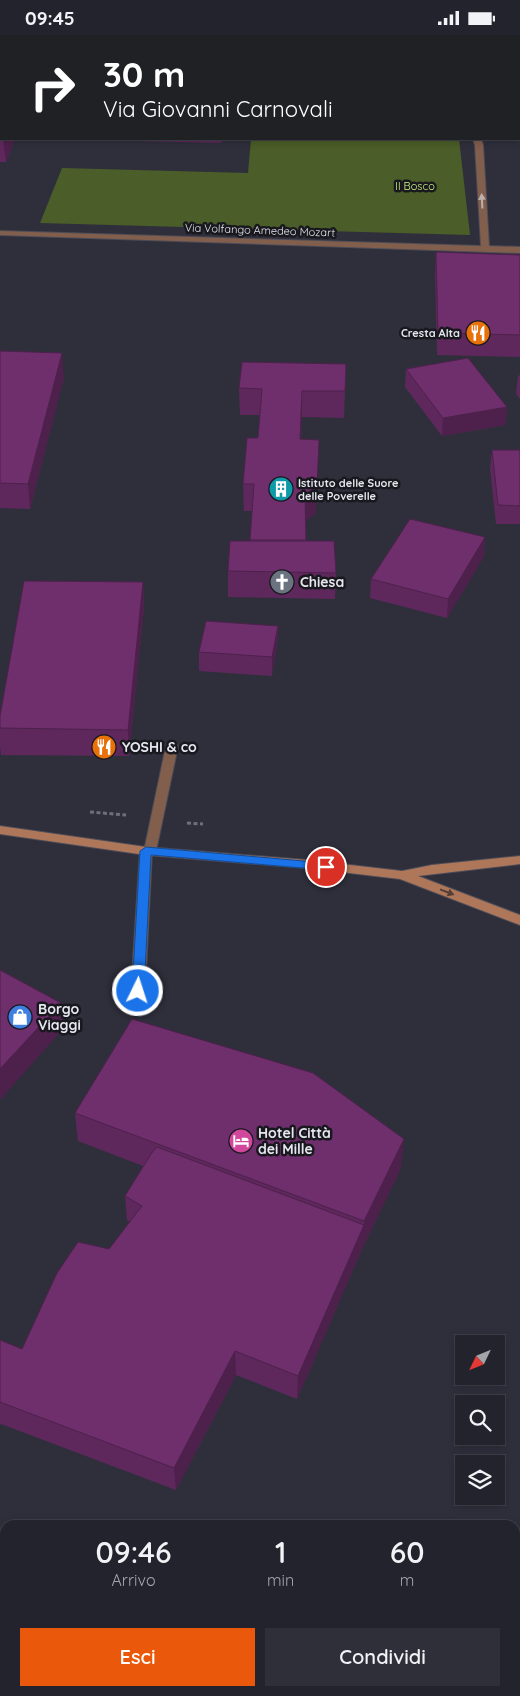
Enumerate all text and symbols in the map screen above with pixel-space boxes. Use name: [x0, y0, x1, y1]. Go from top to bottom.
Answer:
text: 09:45: [25, 6, 75, 30]
text: 30 m: [103, 52, 185, 96]
icon: right: [20, 55, 85, 120]
text: Via Giovanni Carnovali: [103, 95, 333, 123]
park label: Il Bosco: [395, 179, 435, 193]
one-way arrow: [478, 192, 486, 208]
street label: Via Volfango Amedeo Mozart: [185, 220, 336, 240]
restaurant icon: Cresta Alta: [465, 320, 491, 346]
place label: Cresta Alta: [401, 326, 460, 340]
building icon: Istituto delle Suore delle Poverelle: [268, 476, 294, 502]
place label: Istituto delle Suore delle Poverelle: [298, 476, 399, 503]
church icon: Chiesa: [269, 569, 295, 595]
place label: Chiesa: [300, 573, 344, 591]
restaurant icon: YOSHI & co: [91, 734, 117, 760]
place label: YOSHI & co: [122, 738, 197, 756]
pin: [305, 846, 347, 888]
icon: arrive: [312, 853, 340, 881]
one-way arrow: [440, 889, 454, 897]
position arrow: [111, 964, 163, 1016]
place label: Borgo Viaggi: [38, 1000, 81, 1034]
shop icon: Borgo Viaggi: [7, 1004, 33, 1030]
place label: Hotel Città dei Mille: [258, 1124, 331, 1158]
hotel icon: Hotel Città dei Mille: [228, 1128, 254, 1154]
north arrow: [455, 1335, 505, 1385]
map controls: [455, 1335, 505, 1505]
button: search: [455, 1395, 505, 1445]
button: layers: [455, 1455, 505, 1505]
text: 09:46: [96, 1533, 172, 1571]
text: 1: [275, 1533, 286, 1571]
text: 60: [390, 1533, 424, 1571]
text: Arrivo: [111, 1570, 156, 1590]
text: min: [267, 1570, 294, 1590]
text: m: [400, 1570, 414, 1590]
button: Esci: [20, 1628, 255, 1686]
button: Condividi: [265, 1628, 500, 1686]

